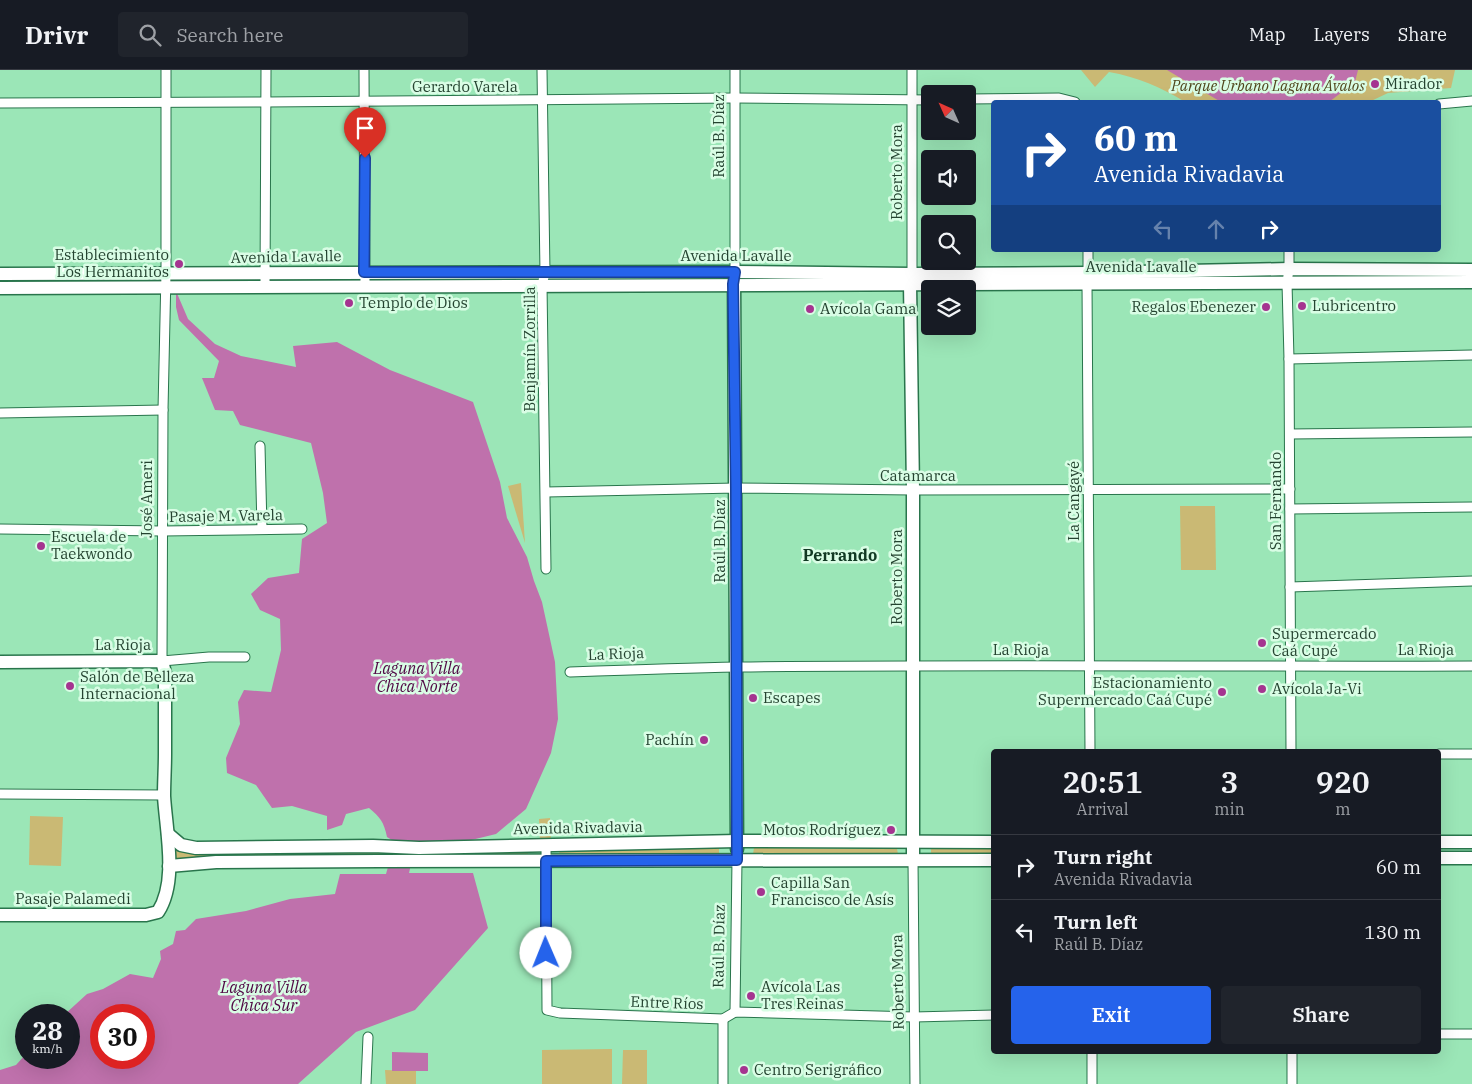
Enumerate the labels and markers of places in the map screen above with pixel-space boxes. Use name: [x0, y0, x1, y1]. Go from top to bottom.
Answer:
place label: Mirador: [1385, 74, 1442, 93]
marker: Mirador: [1369, 78, 1381, 90]
pin: [344, 107, 386, 158]
place label: Establecimiento Los Hermanitos: [54, 245, 169, 281]
marker: Establecimiento Los Hermanitos: [173, 258, 185, 270]
place label: Templo de Dios: [359, 293, 468, 312]
place label: Lubricentro: [1312, 296, 1396, 315]
marker: Templo de Dios: [343, 297, 355, 309]
place label: Regalos Ebenezer: [1132, 297, 1256, 316]
place label: Avícola Gama: [820, 299, 917, 318]
marker: Lubricentro: [1296, 300, 1308, 312]
marker: Regalos Ebenezer: [1260, 301, 1272, 313]
marker: Avícola Gama: [804, 303, 816, 315]
place label: Escuela de Taekwondo: [51, 527, 132, 563]
marker: Escuela de Taekwondo: [35, 540, 47, 552]
place label: Supermercado Caá Cupé: [1272, 624, 1377, 660]
marker: Supermercado Caá Cupé: [1256, 637, 1268, 649]
place label: Salón de Belleza Internacional: [80, 667, 195, 703]
place label: Estacionamiento Supermercado Caá Cupé: [1038, 673, 1212, 709]
place label: Avícola Ja-Vi: [1272, 679, 1362, 698]
marker: Salón de Belleza Internacional: [64, 680, 76, 692]
marker: Avícola Ja-Vi: [1256, 683, 1268, 695]
marker: Estacionamiento Supermercado Caá Cupé: [1216, 686, 1228, 698]
place label: Escapes: [763, 688, 821, 707]
marker: Escapes: [747, 692, 759, 704]
place label: Pachín: [645, 730, 694, 749]
marker: Pachín: [698, 734, 710, 746]
place label: Motos Rodríguez: [763, 820, 881, 839]
marker: Motos Rodríguez: [885, 824, 897, 836]
place label: Capilla San Francisco de Asís: [771, 873, 894, 909]
marker: Capilla San Francisco de Asís: [755, 886, 767, 898]
place label: Avícola Las Tres Reinas: [761, 977, 844, 1013]
marker: Avícola Las Tres Reinas: [745, 990, 757, 1002]
place label: Centro Serigráfico: [754, 1060, 882, 1079]
marker: Centro Serigráfico: [738, 1064, 750, 1076]

